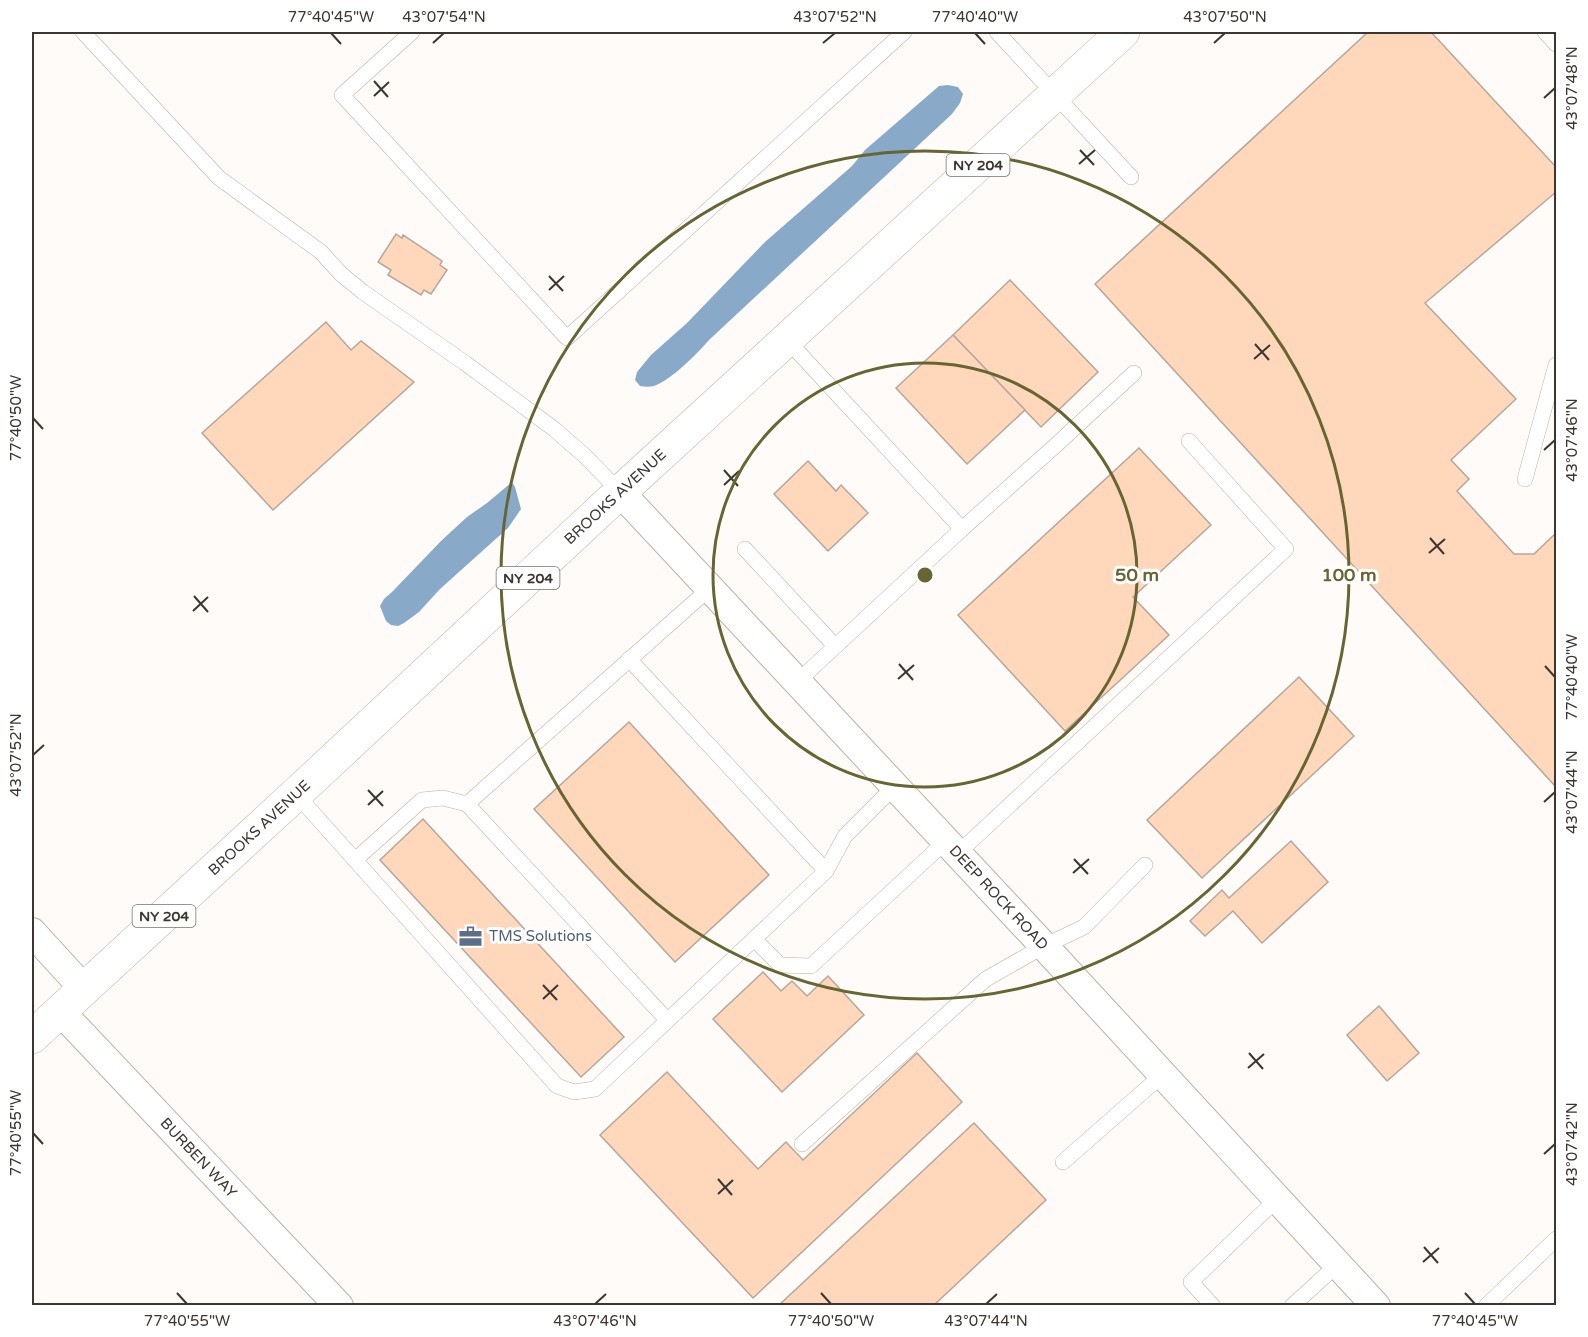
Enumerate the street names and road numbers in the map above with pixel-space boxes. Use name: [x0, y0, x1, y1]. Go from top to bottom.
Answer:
road number: NY 204: [946, 154, 1010, 176]
street label: BROOKS AVENUE: [561, 445, 670, 548]
road number: NY 204: [496, 567, 560, 589]
street label: BROOKS AVENUE: [205, 776, 314, 879]
street label: DEEP ROCK ROAD: [946, 841, 1052, 954]
road number: NY 204: [132, 905, 195, 927]
street label: BURBEN WAY: [157, 1114, 241, 1202]

